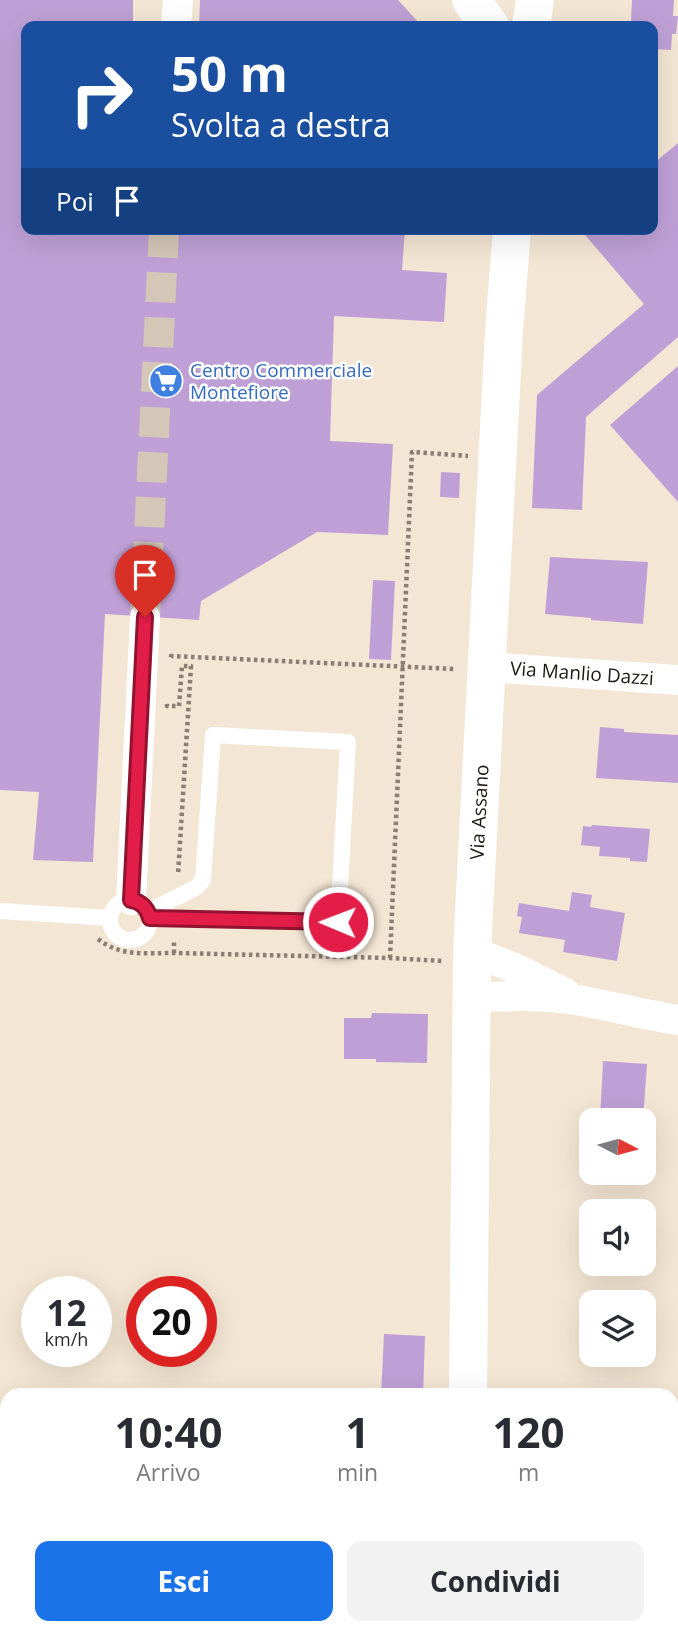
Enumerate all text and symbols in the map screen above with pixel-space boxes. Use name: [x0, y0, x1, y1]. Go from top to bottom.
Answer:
text: 50 m: [171, 40, 288, 106]
icon: right: [56, 49, 147, 140]
text: Svolta a destra: [171, 103, 391, 146]
icon: arrive: [108, 182, 146, 220]
text: Poi: [56, 183, 94, 219]
place label: Centro Commerciale Montefiore: [190, 357, 372, 405]
supermarket icon: Centro Commerciale Montefiore: [147, 362, 185, 400]
pin: [115, 545, 175, 617]
icon: arrive: [126, 556, 164, 594]
street label: Via Manlio Dazzi: [509, 655, 655, 691]
street label: Via Assano: [464, 764, 494, 860]
position arrow: [301, 885, 375, 959]
north arrow: [579, 1108, 656, 1185]
map controls: [579, 1108, 656, 1367]
button: sound: [579, 1199, 656, 1276]
speed limit sign: 20: [126, 1276, 217, 1367]
text: 12: [46, 1289, 87, 1336]
button: layers: [579, 1290, 656, 1367]
text: km/h: [45, 1327, 88, 1351]
text: 10:40: [114, 1403, 222, 1460]
text: 1: [345, 1403, 370, 1460]
text: 120: [493, 1403, 565, 1460]
text: Arrivo: [136, 1456, 201, 1488]
text: min: [337, 1456, 378, 1488]
text: m: [518, 1456, 539, 1488]
button: Esci: [35, 1541, 333, 1621]
button: Condividi: [347, 1541, 644, 1621]

